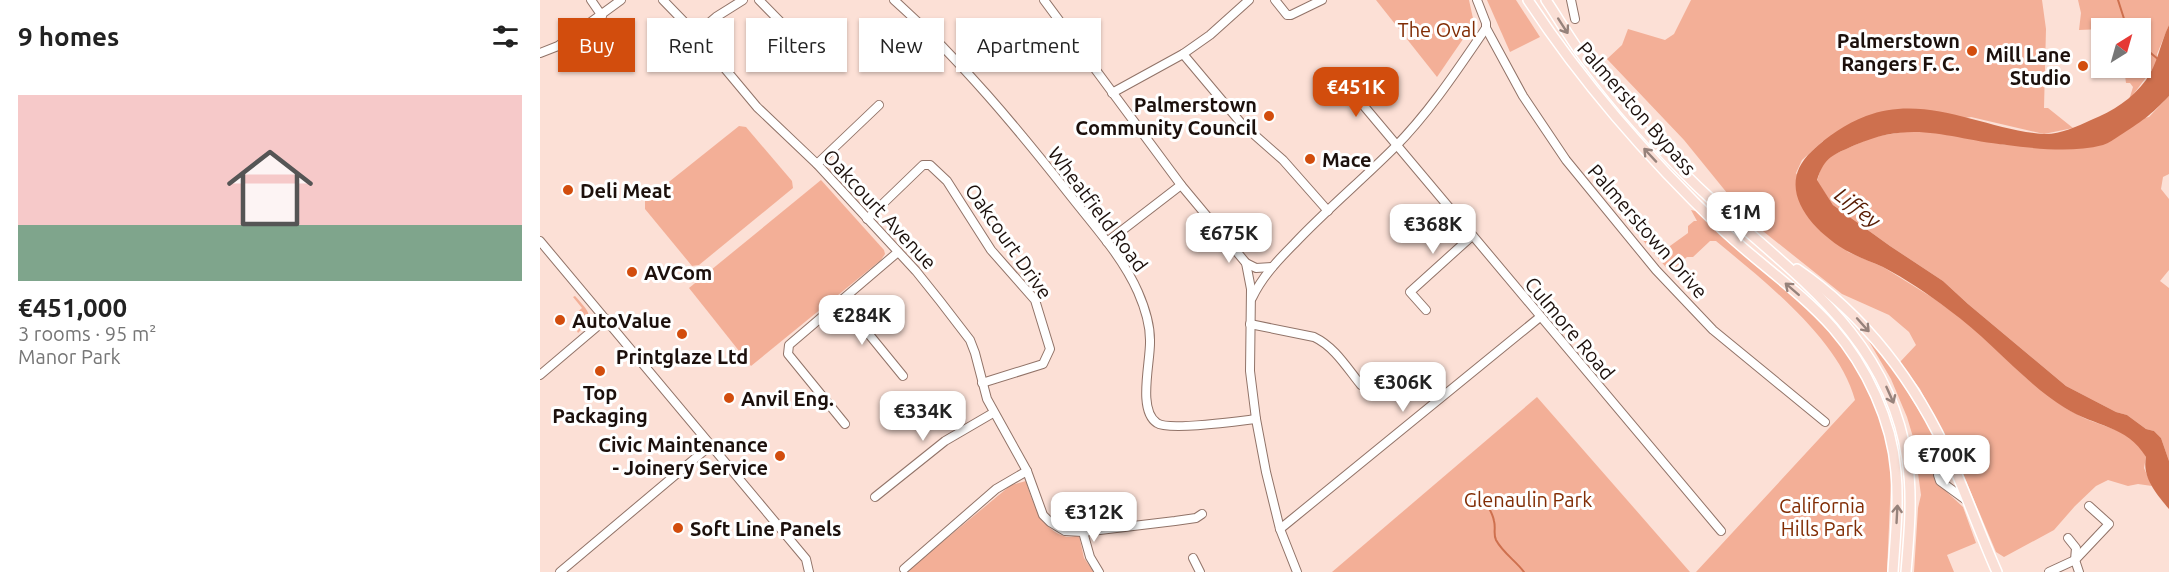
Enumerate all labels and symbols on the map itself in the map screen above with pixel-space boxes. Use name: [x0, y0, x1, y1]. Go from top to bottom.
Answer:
one-way arrow: [1557, 17, 1569, 33]
park label: The Oval: [1398, 18, 1476, 41]
north arrow: [2091, 18, 2151, 78]
place label: Palmerstown Rangers F. C.: [1837, 29, 1960, 75]
street label: Palmerston Bypass: [1573, 37, 1701, 179]
place label: Mill Lane Studio: [1986, 43, 2071, 89]
marker: Palmerstown Rangers F. C.: [1965, 44, 1979, 58]
marker: Mill Lane Studio: [2076, 59, 2090, 73]
pin: €451K: [1314, 67, 1398, 118]
place label: Palmerstown Community Council: [1075, 93, 1257, 139]
marker: Palmerstown Community Council: [1262, 109, 1276, 123]
street label: Wheatfield Road: [1044, 142, 1152, 276]
street label: Oakcourt Avenue: [819, 144, 941, 274]
one-way arrow: [1643, 147, 1657, 162]
place label: Mace: [1322, 148, 1372, 171]
marker: Mace: [1303, 152, 1317, 166]
street label: Palmerstown Drive: [1583, 159, 1713, 303]
place label: Deli Meat: [580, 179, 672, 202]
street label: Oakcourt Drive: [961, 179, 1057, 303]
water label: Liffey: [1831, 182, 1886, 233]
marker: Deli Meat: [561, 183, 575, 197]
pin: €1M: [1712, 192, 1770, 243]
pin: €368K: [1391, 204, 1475, 255]
pin: €675K: [1187, 213, 1271, 264]
place label: AVCom: [644, 261, 712, 284]
marker: AVCom: [625, 265, 639, 279]
street label: Culmore Road: [1520, 272, 1620, 384]
one-way arrow: [1784, 282, 1799, 296]
pin: €284K: [820, 295, 904, 346]
place label: AutoValue: [572, 309, 672, 332]
marker: AutoValue: [553, 313, 567, 327]
one-way arrow: [1856, 317, 1870, 332]
marker: Printglaze Ltd: [675, 327, 689, 341]
place label: Printglaze Ltd: [616, 345, 748, 368]
pin: €306K: [1361, 362, 1445, 413]
marker: Top Packaging: [593, 364, 607, 378]
place label: Top Packaging: [552, 381, 648, 427]
one-way arrow: [1884, 385, 1896, 403]
place label: Anvil Eng.: [741, 387, 834, 410]
marker: Anvil Eng.: [722, 391, 736, 405]
pin: €334K: [881, 391, 965, 442]
place label: Civic Maintenance - Joinery Service: [598, 433, 768, 479]
pin: €700K: [1905, 435, 1989, 486]
marker: Civic Maintenance - Joinery Service: [773, 449, 787, 463]
park label: Glenaulin Park: [1464, 488, 1592, 511]
pin: €312K: [1052, 492, 1136, 543]
park label: California Hills Park: [1779, 494, 1865, 540]
one-way arrow: [1891, 504, 1902, 524]
place label: Soft Line Panels: [690, 517, 841, 540]
marker: Soft Line Panels: [671, 521, 685, 535]

